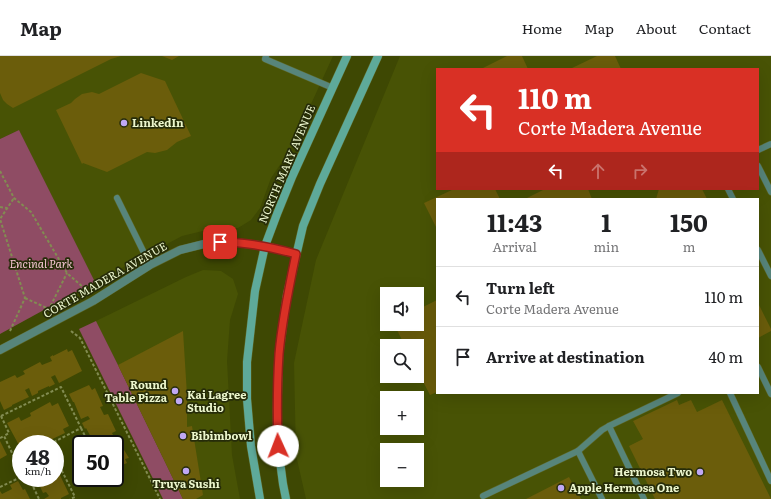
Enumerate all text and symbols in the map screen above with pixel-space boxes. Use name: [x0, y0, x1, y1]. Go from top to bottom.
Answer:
text: Map: [20, 14, 62, 42]
text: Home: [522, 18, 562, 38]
text: Map: [584, 18, 614, 38]
text: About: [636, 18, 677, 38]
text: Contact: [699, 18, 751, 38]
text: 110 m: [518, 76, 592, 118]
icon: left: [452, 84, 504, 136]
street label: NORTH MARY AVENUE: [254, 102, 318, 225]
place label: LinkedIn: [132, 114, 184, 130]
text: Corte Madera Avenue: [518, 114, 702, 141]
marker: LinkedIn: [119, 118, 129, 128]
icon: left: [545, 160, 567, 182]
icon: ahead: [587, 160, 609, 182]
icon: right: [629, 160, 651, 182]
text: 11:43: [487, 204, 542, 239]
text: 1: [601, 204, 611, 239]
text: 150: [670, 204, 708, 239]
pin: [203, 225, 237, 259]
icon: arrive: [209, 231, 231, 253]
street label: CORTE MADERA AVENUE: [40, 237, 169, 321]
text: Arrival: [493, 237, 537, 256]
text: min: [593, 237, 619, 256]
text: m: [683, 237, 695, 256]
park label: Encinal Park: [10, 255, 73, 271]
text: Turn left: [486, 276, 555, 299]
text: 110 m: [705, 285, 743, 308]
icon: left: [452, 286, 474, 308]
map controls: [380, 287, 424, 487]
button: sound: [380, 287, 424, 331]
text: Corte Madera Avenue: [486, 299, 619, 318]
button: search: [380, 339, 424, 383]
text: Arrive at destination: [486, 345, 645, 368]
text: 40 m: [709, 345, 743, 368]
icon: arrive: [452, 346, 474, 368]
place label: Round Table Pizza: [105, 376, 168, 405]
marker: Round Table Pizza: [170, 386, 180, 396]
place label: Kai Lagree Studio: [187, 386, 247, 415]
button: +: [380, 391, 424, 435]
marker: Kai Lagree Studio: [174, 396, 184, 406]
position arrow: [257, 425, 299, 467]
place label: Bibimbowl: [191, 427, 252, 443]
marker: Bibimbowl: [178, 431, 188, 441]
speed limit sign: 50: [72, 435, 124, 487]
text: 48: [26, 441, 50, 471]
button: −: [380, 443, 424, 487]
text: km/h: [25, 463, 51, 478]
place label: Hermosa Two: [614, 463, 692, 479]
marker: Truya Sushi: [181, 466, 191, 476]
marker: Hermosa Two: [695, 467, 705, 477]
place label: Truya Sushi: [152, 475, 220, 491]
place label: Apple Hermosa One: [569, 479, 679, 495]
marker: Apple Hermosa One: [556, 483, 566, 493]

